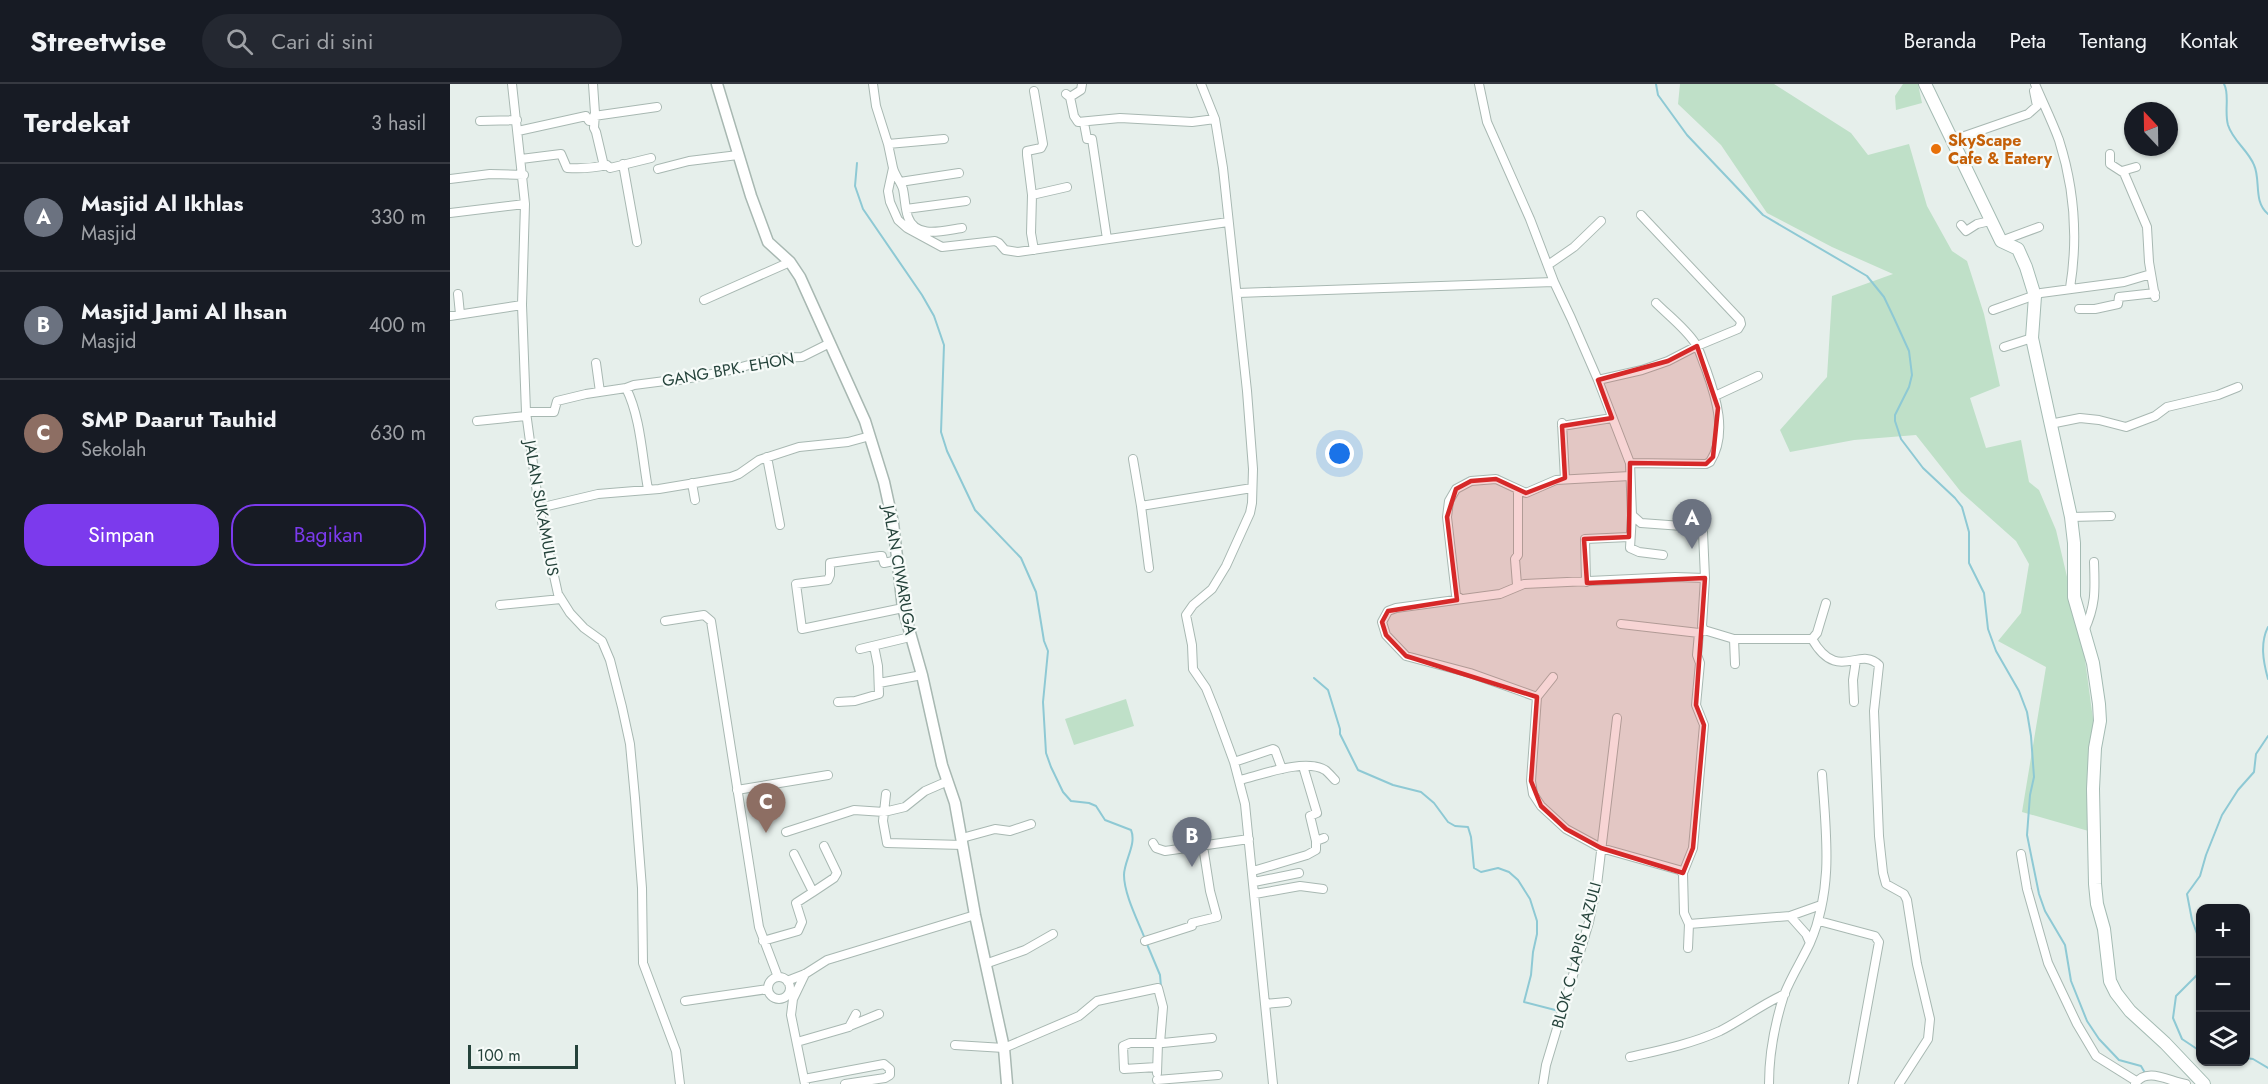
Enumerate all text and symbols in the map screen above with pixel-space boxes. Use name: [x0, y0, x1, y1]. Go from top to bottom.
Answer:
search box: [202, 14, 622, 68]
text: Streetwise: [30, 21, 166, 62]
icon: search: [223, 25, 256, 58]
text: Cari di sini: [271, 25, 374, 57]
text: Beranda: [1903, 26, 1976, 56]
text: Peta: [2009, 26, 2046, 56]
text: Tentang: [2079, 26, 2147, 56]
text: Kontak: [2180, 26, 2238, 56]
north arrow: [2124, 102, 2178, 156]
text: Terdekat: [24, 104, 130, 142]
text: 3 hasil: [371, 109, 426, 138]
place label: SkyScape Cafe & Eatery: [1948, 129, 2053, 170]
marker: SkyScape Cafe & Eatery: [1929, 142, 1943, 156]
text: Masjid Al Ikhlas: [81, 187, 244, 219]
text: A: [36, 203, 51, 232]
text: 330 m: [371, 203, 426, 232]
text: Masjid: [81, 219, 136, 248]
text: Masjid Jami Al Ihsan: [81, 295, 287, 327]
text: B: [37, 311, 50, 340]
text: 400 m: [369, 311, 426, 340]
text: Masjid: [81, 327, 136, 356]
street label: GANG BPK. EHON: [660, 347, 796, 392]
text: SMP Daarut Tauhid: [81, 403, 277, 435]
text: C: [36, 419, 51, 448]
text: 630 m: [370, 419, 426, 448]
text: Sekolah: [81, 435, 146, 464]
street label: JALAN SUKAMULUS: [518, 437, 565, 578]
your location: [1325, 439, 1354, 468]
pin: A: [1672, 500, 1712, 549]
street label: JALAN CIWARUGA: [876, 502, 922, 637]
button: Simpan: [24, 504, 219, 566]
button: Bagikan: [231, 504, 426, 566]
pin: C: [746, 784, 786, 833]
pin: B: [1172, 818, 1212, 867]
street label: BLOK C LAPIS LAZULI: [1546, 879, 1607, 1031]
map controls: [2196, 904, 2250, 1066]
button: +: [2196, 904, 2250, 958]
button: −: [2196, 958, 2250, 1012]
button: layers: [2196, 1012, 2250, 1066]
scale bar: [468, 1042, 578, 1070]
text: 100 m: [477, 1044, 521, 1067]

